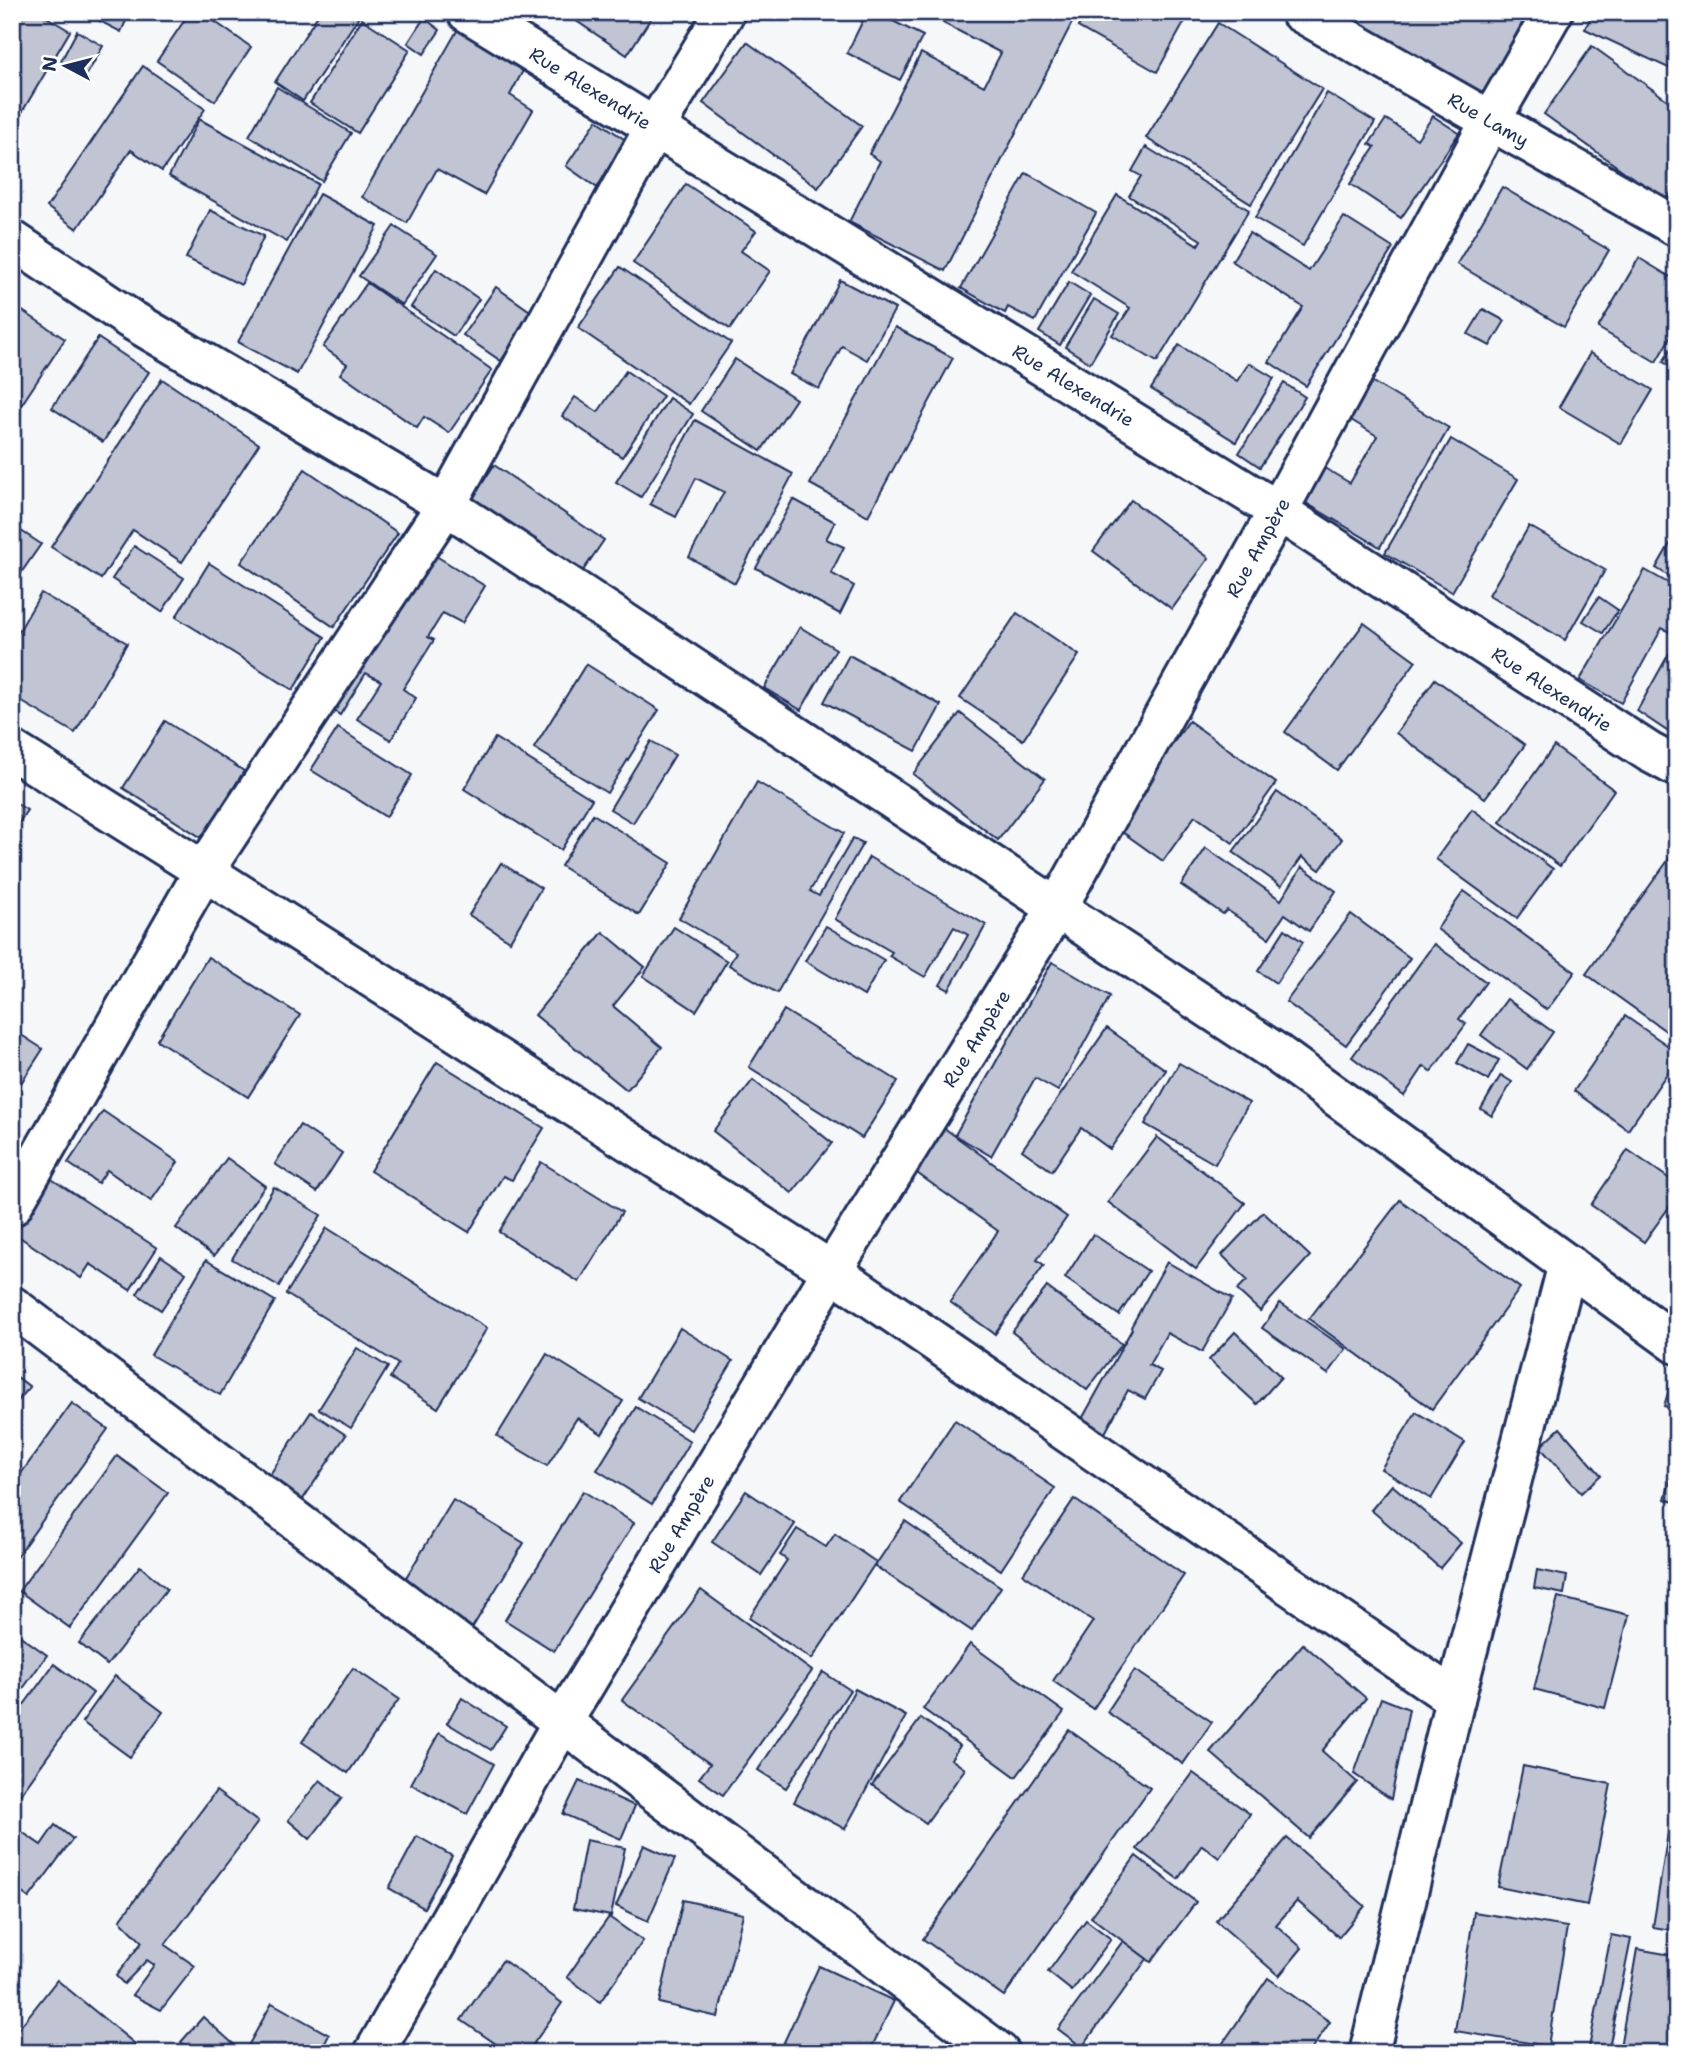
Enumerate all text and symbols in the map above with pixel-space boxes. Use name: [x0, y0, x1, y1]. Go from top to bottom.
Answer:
north arrow: [32, 32, 102, 102]
street label: Rue Alexendrie: [525, 41, 656, 135]
text: N: [36, 55, 63, 73]
street label: Rue Lamy: [1443, 86, 1534, 153]
street label: Rue Alexendrie: [1008, 338, 1139, 432]
street label: Rue Ampère: [1220, 493, 1295, 602]
street label: Rue Alexendrie: [1487, 641, 1617, 737]
street label: Rue Ampère: [936, 985, 1016, 1092]
street label: Rue Ampère: [642, 1470, 720, 1577]

